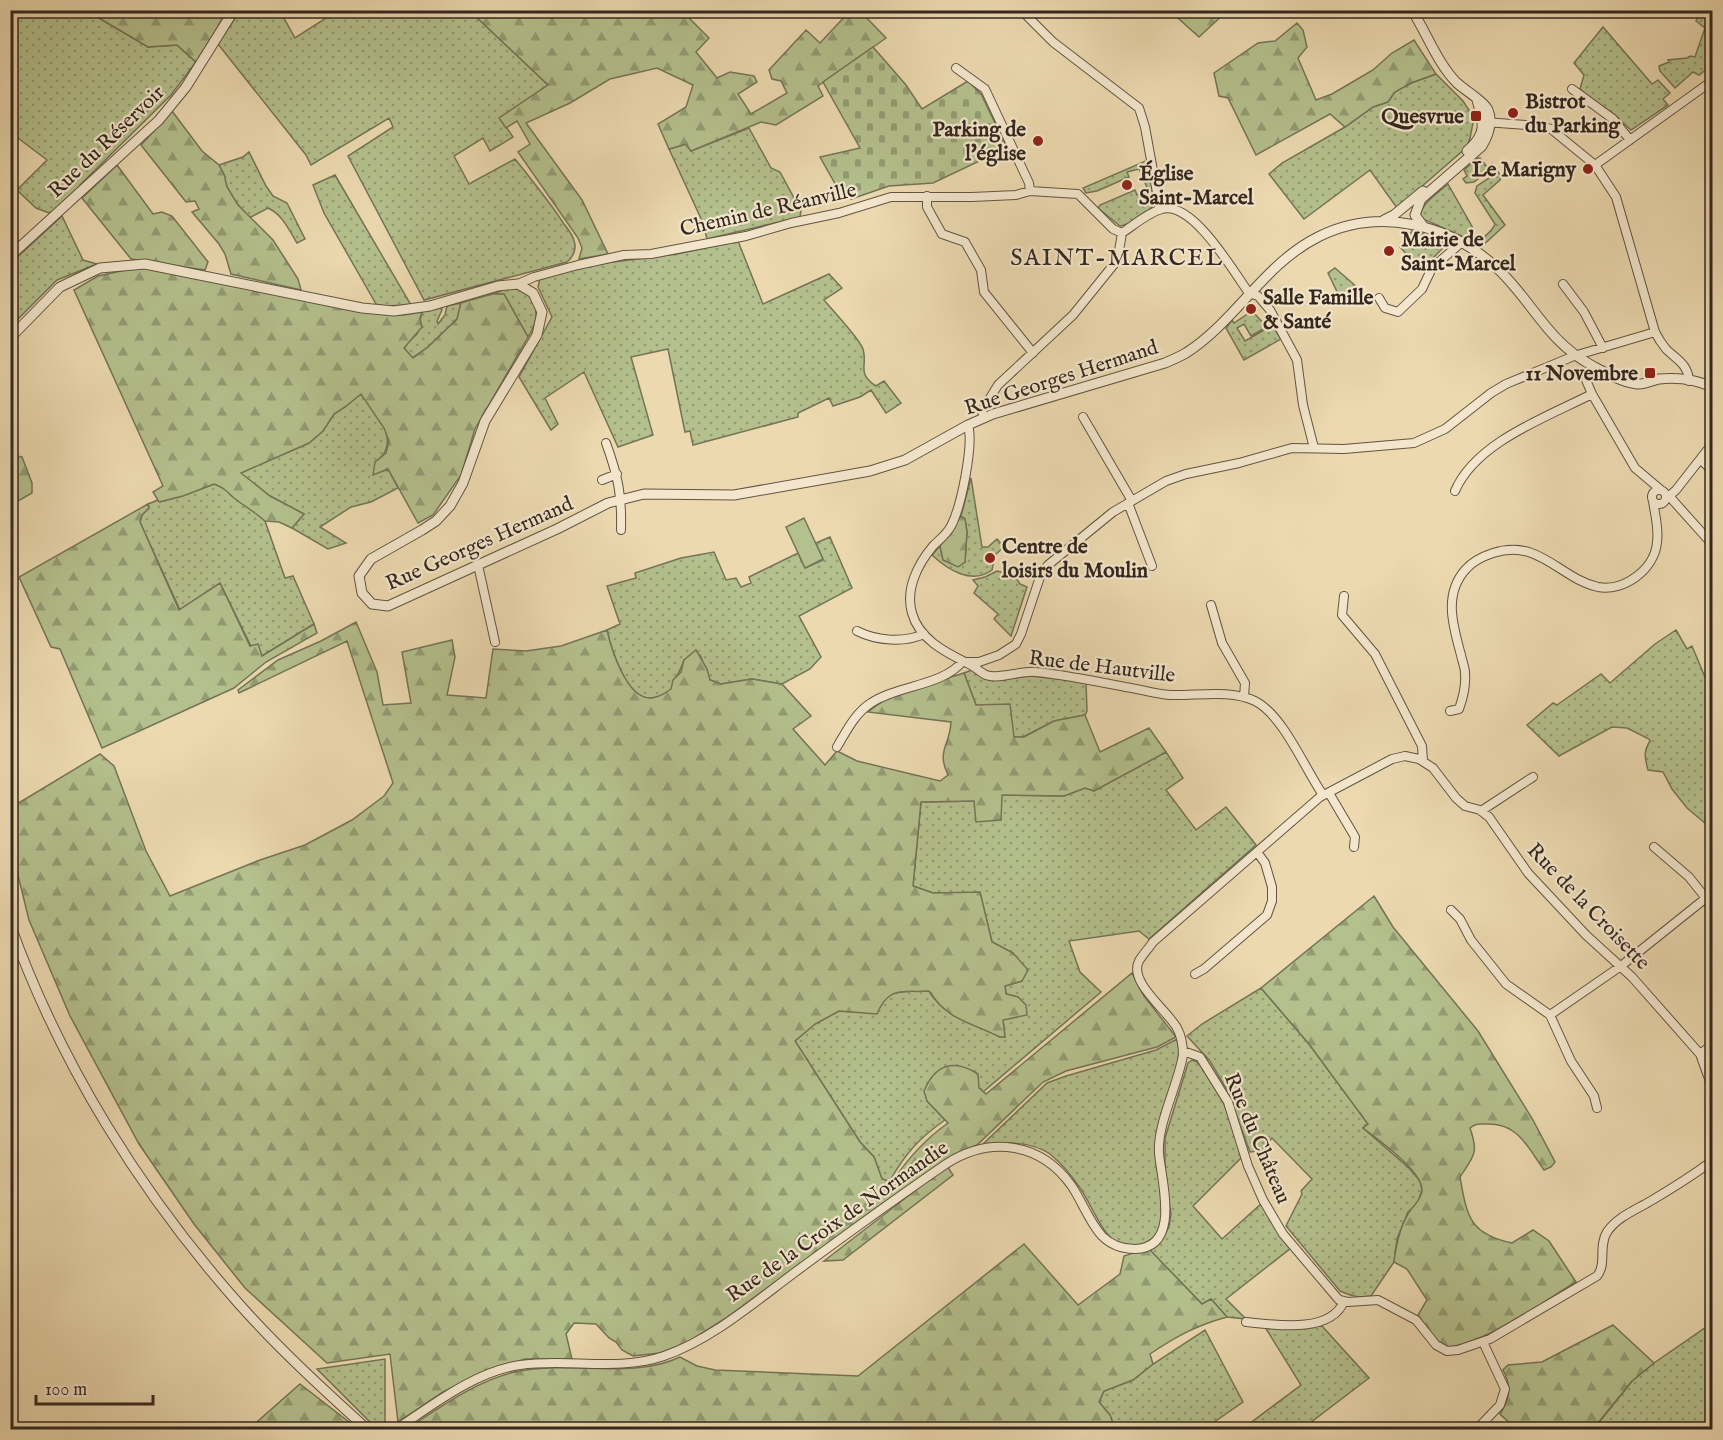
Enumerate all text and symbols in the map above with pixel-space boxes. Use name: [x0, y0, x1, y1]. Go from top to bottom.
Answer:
street label: Rue du Réservoir: [43, 80, 171, 204]
place label: Bistrot du Parking: [1525, 89, 1620, 140]
place label: Quesvrue: [1381, 104, 1464, 131]
marker: Bistrot du Parking: [1506, 106, 1520, 120]
marker: Quesvrue: [1469, 109, 1483, 123]
place label: Parking de l'église: [932, 117, 1026, 168]
marker: Parking de l'église: [1031, 134, 1045, 148]
place label: Le Marigny: [1472, 157, 1577, 184]
place label: Église Saint-Marcel: [1139, 160, 1255, 212]
marker: Le Marigny: [1581, 162, 1595, 176]
street label: Chemin de Réanville: [677, 177, 860, 244]
marker: Église Saint-Marcel: [1120, 178, 1134, 192]
place label: Mairie de Saint-Marcel: [1401, 227, 1517, 278]
district label: SAINT-MARCEL: [1010, 243, 1224, 274]
marker: Mairie de Saint-Marcel: [1382, 244, 1396, 258]
place label: Salle Famille & Santé: [1263, 285, 1374, 336]
marker: Salle Famille & Santé: [1244, 302, 1258, 316]
street label: Rue Georges Hermand: [961, 334, 1162, 422]
place label: 11 Novembre: [1526, 361, 1638, 388]
marker: 11 Novembre: [1643, 366, 1657, 380]
street label: Rue Georges Hermand: [382, 491, 578, 598]
place label: Centre de loisirs du Moulin: [1001, 534, 1148, 585]
marker: Centre de loisirs du Moulin: [983, 551, 997, 565]
street label: Rue de Hautville: [1027, 645, 1177, 690]
street label: Rue de la Croisette: [1520, 838, 1656, 977]
street label: Rue du Château: [1217, 1069, 1296, 1208]
street label: Rue de la Croix de Normandie: [722, 1135, 954, 1309]
scale bar: [36, 1368, 153, 1406]
text: 100 m: [45, 1379, 87, 1402]

